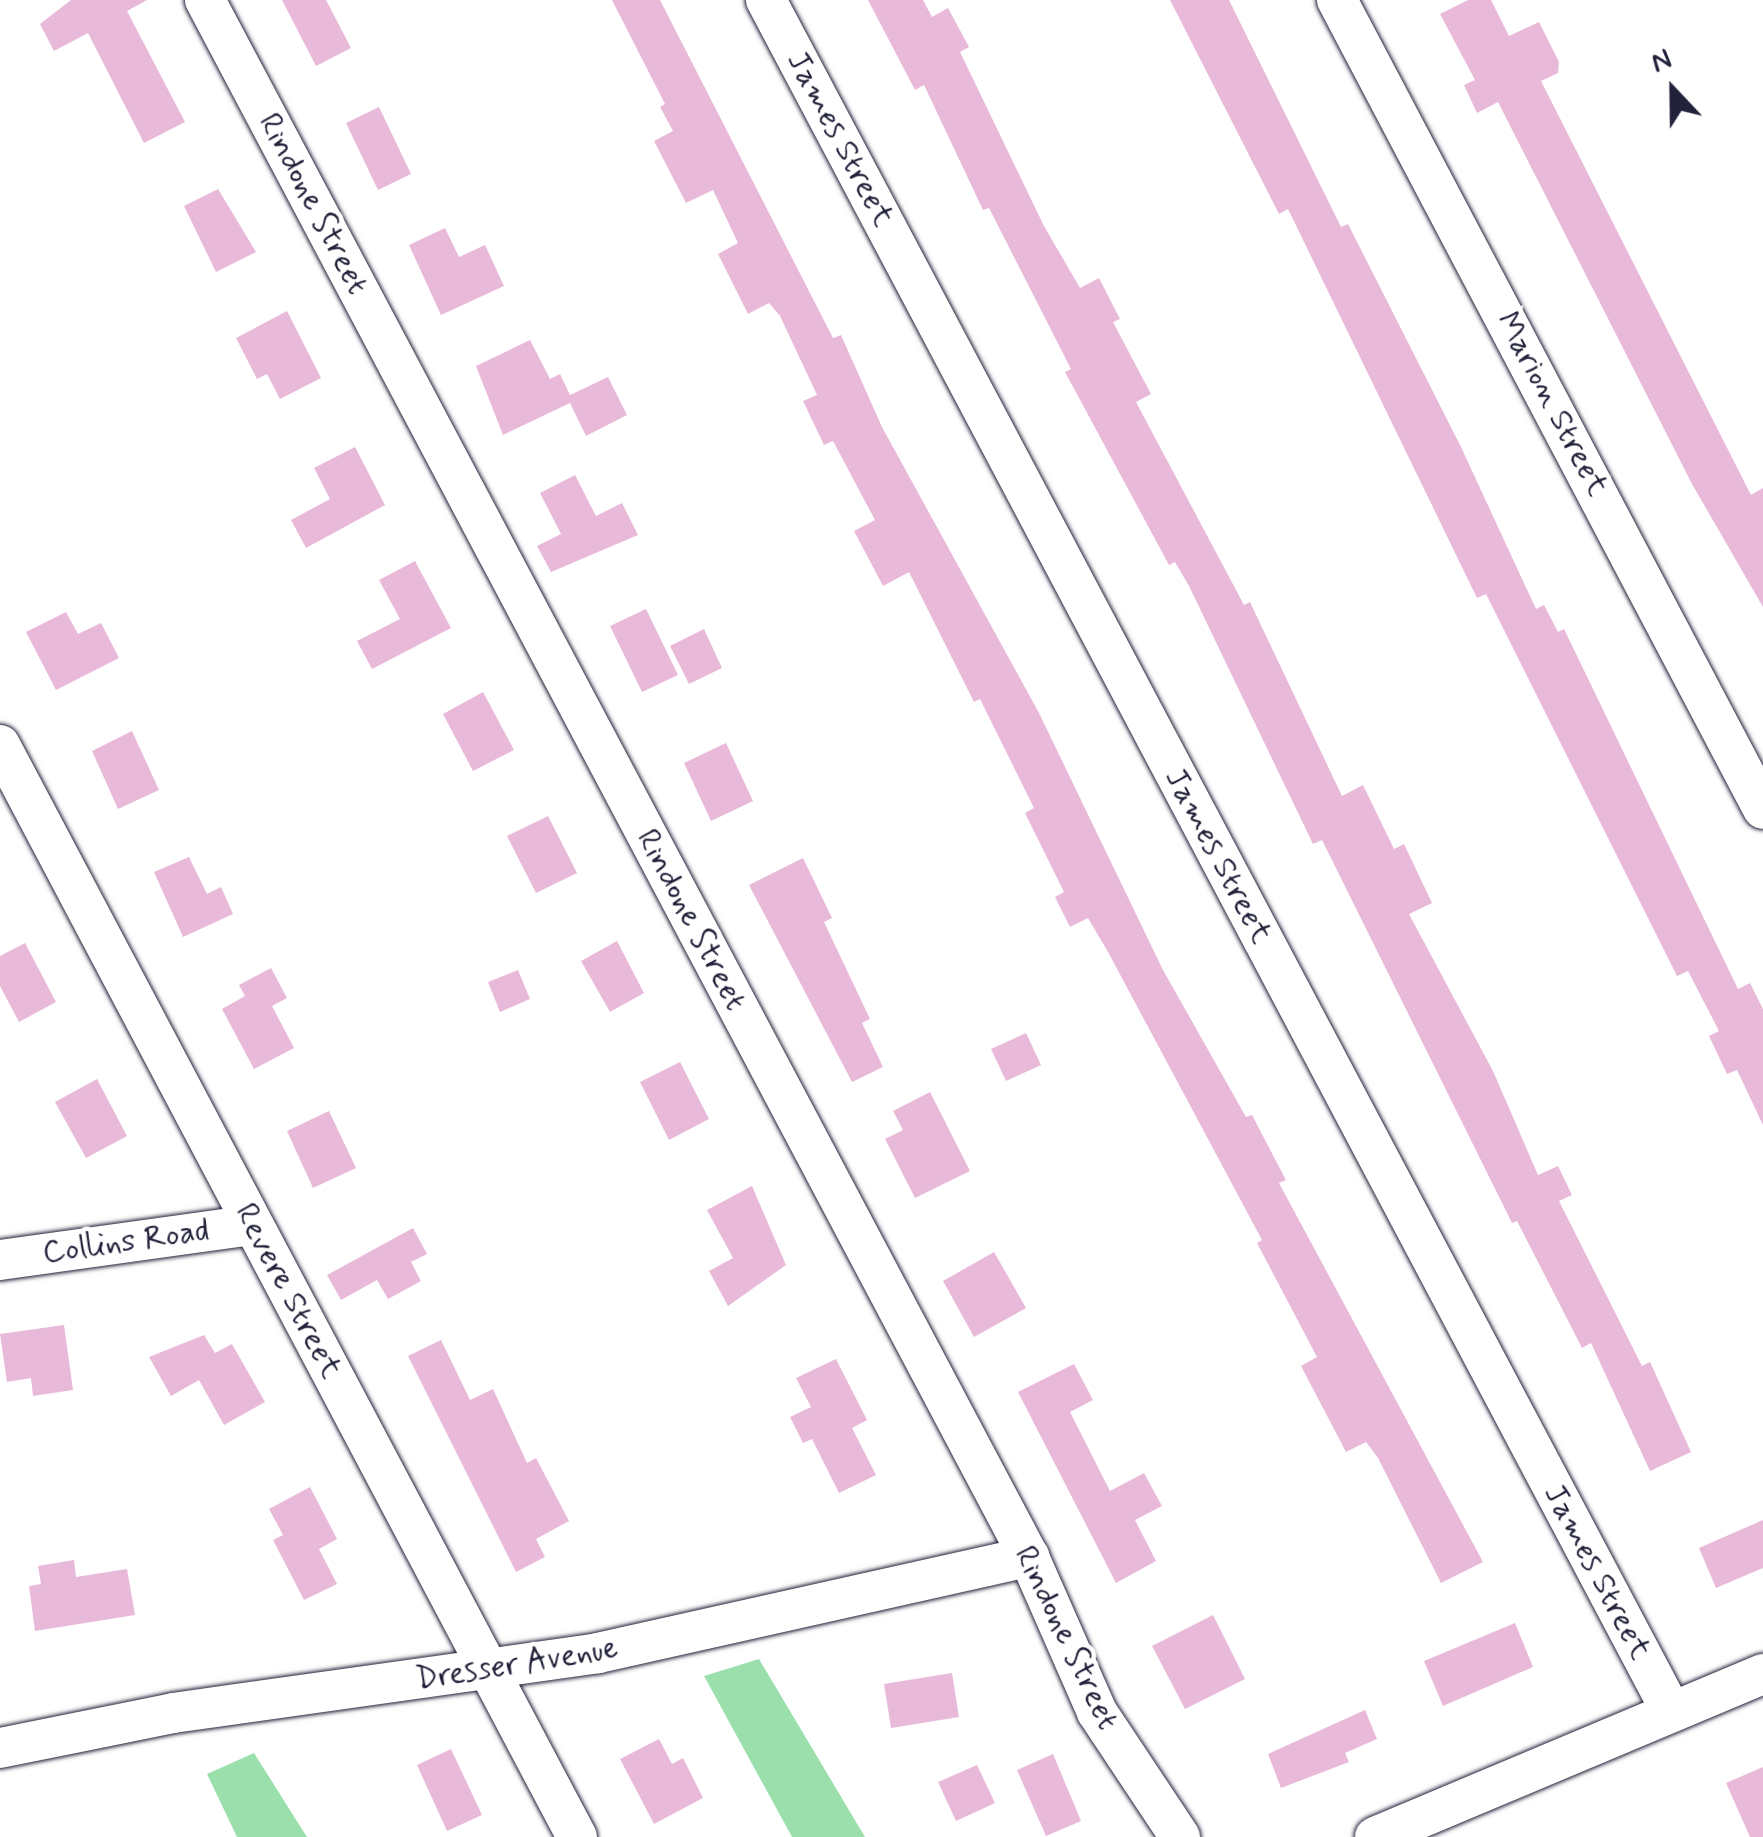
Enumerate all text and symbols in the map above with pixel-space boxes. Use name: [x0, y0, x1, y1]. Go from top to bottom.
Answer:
north arrow: [1623, 40, 1723, 140]
text: N: [1646, 41, 1677, 82]
street label: James Street: [778, 45, 902, 233]
street label: Rindone Street: [248, 104, 378, 304]
street label: Marion Street: [1487, 305, 1617, 503]
street label: James Street: [1156, 762, 1280, 950]
street label: Rindone Street: [626, 820, 756, 1020]
street label: Revere Street: [226, 1197, 350, 1385]
street label: Collins Road: [41, 1211, 211, 1273]
street label: James Street: [1535, 1478, 1659, 1666]
street label: Rindone Street: [1004, 1537, 1128, 1739]
street label: Dresser Avenue: [409, 1628, 625, 1700]

